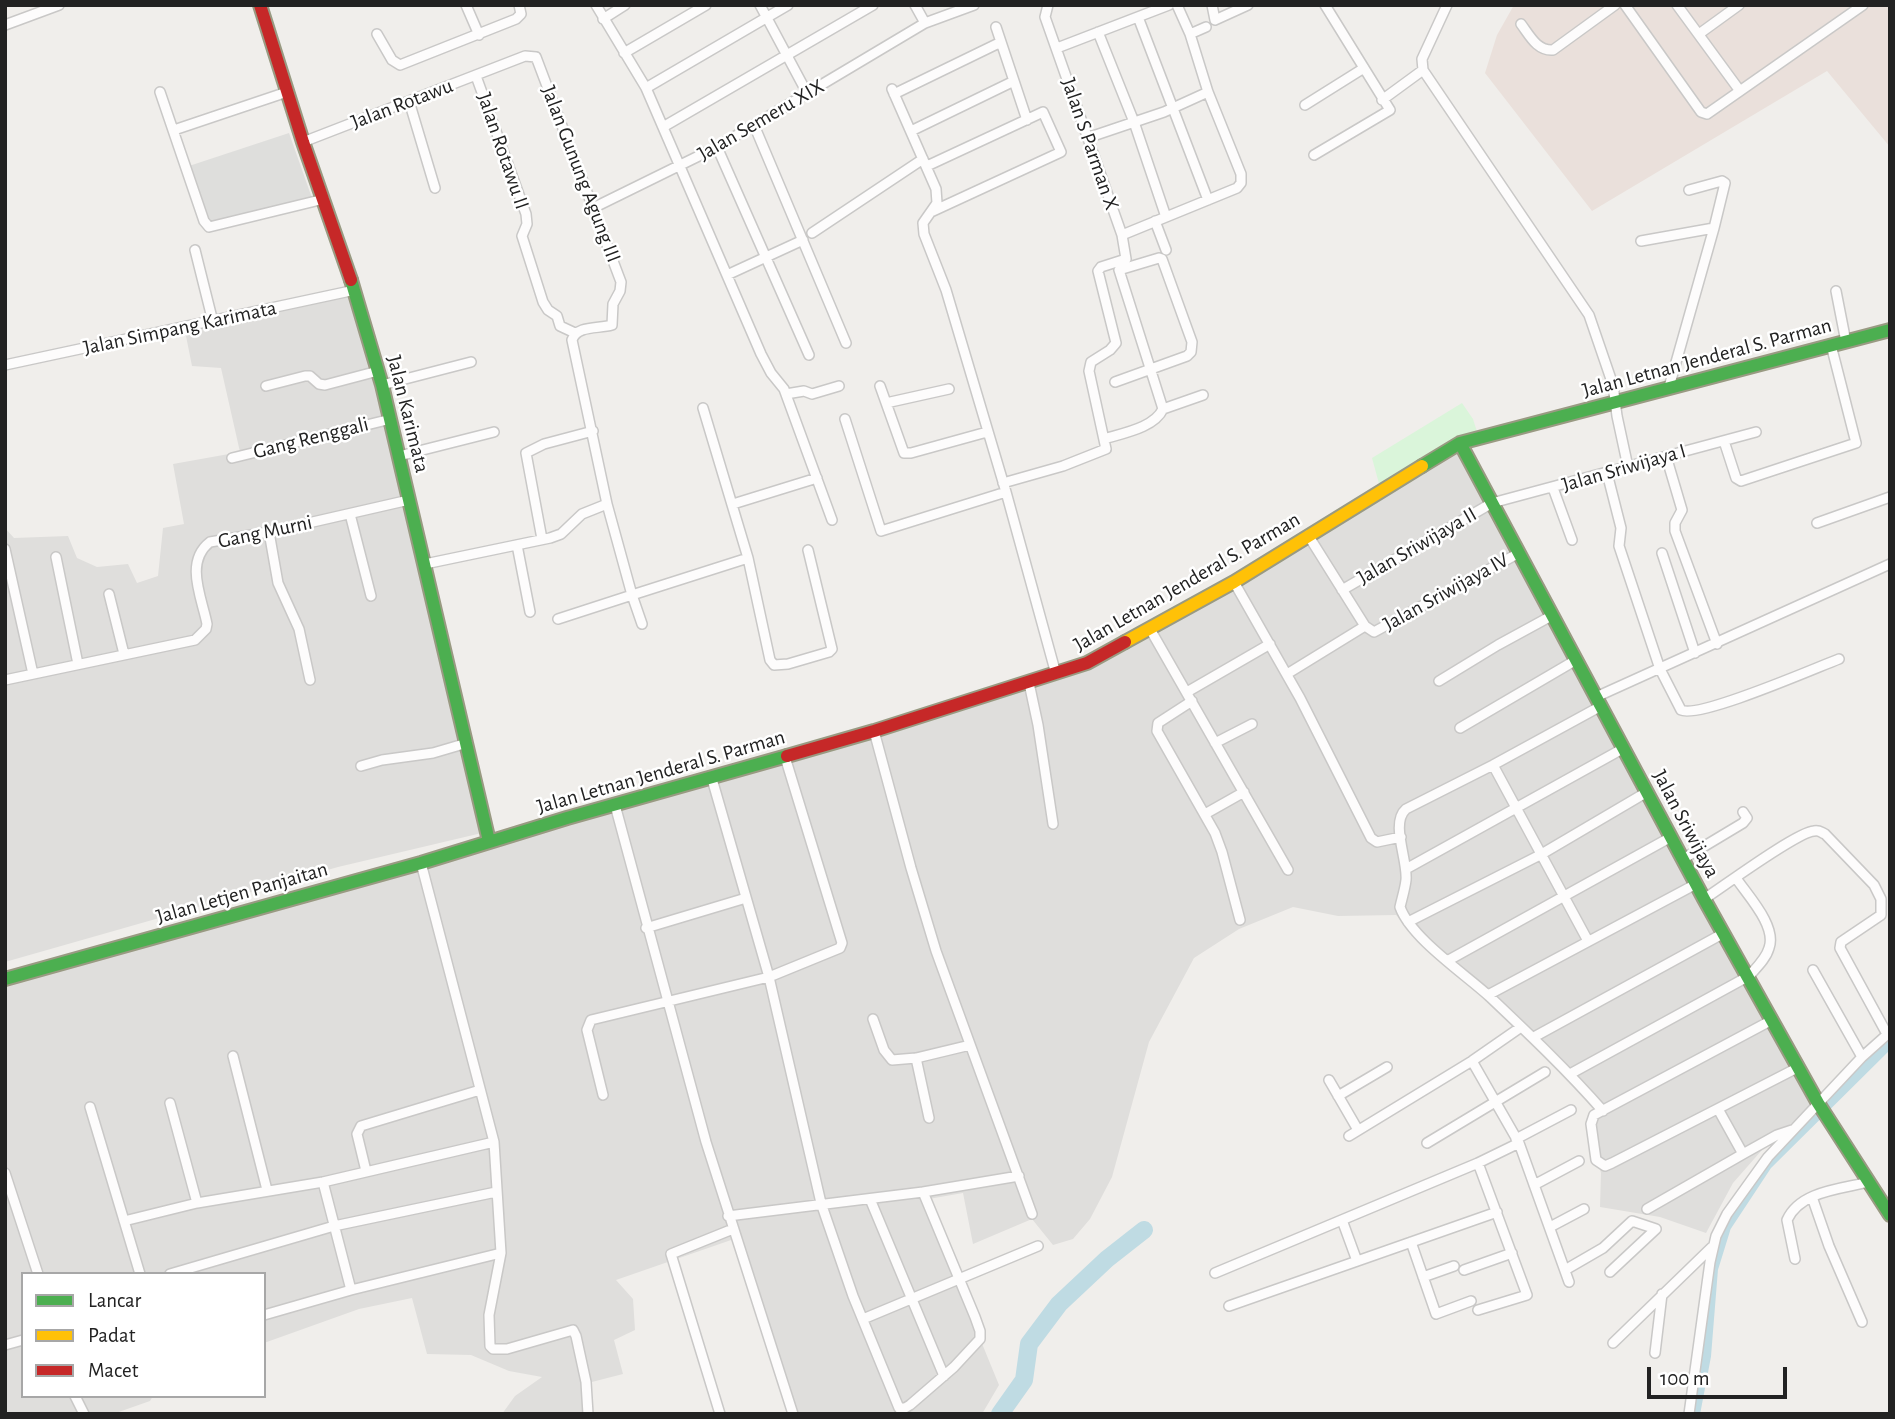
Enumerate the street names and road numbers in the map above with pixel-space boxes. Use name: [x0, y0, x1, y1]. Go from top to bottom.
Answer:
street label: Jalan Rotawu: [348, 73, 456, 135]
street label: Jalan Semeru XIX: [693, 74, 829, 166]
street label: Jalan S Parman X: [1056, 75, 1124, 213]
street label: Jalan Gunung Agung III: [536, 82, 626, 266]
street label: Jalan Rotawu II: [471, 89, 535, 213]
street label: Jalan Simpang Karimata: [81, 295, 279, 361]
street label: Jalan Letnan Jenderal S. Parman: [1580, 313, 1834, 403]
street label: Jalan Karimata: [381, 353, 435, 475]
street label: Gang Renggali: [251, 412, 371, 464]
street label: Jalan Sriwijaya I: [1559, 438, 1689, 498]
street label: Jalan Sriwijaya II: [1353, 502, 1481, 590]
street label: Jalan Letnan Jenderal S. Parman: [1069, 507, 1305, 657]
street label: Gang Murni: [216, 510, 314, 554]
street label: Jalan Sriwijaya IV: [1379, 547, 1513, 637]
street label: Jalan Letnan Jenderal S. Parman: [534, 724, 788, 820]
street label: Jalan Sriwijaya: [1647, 766, 1725, 882]
street label: Jalan Letjen Panjaitan: [153, 856, 331, 930]

